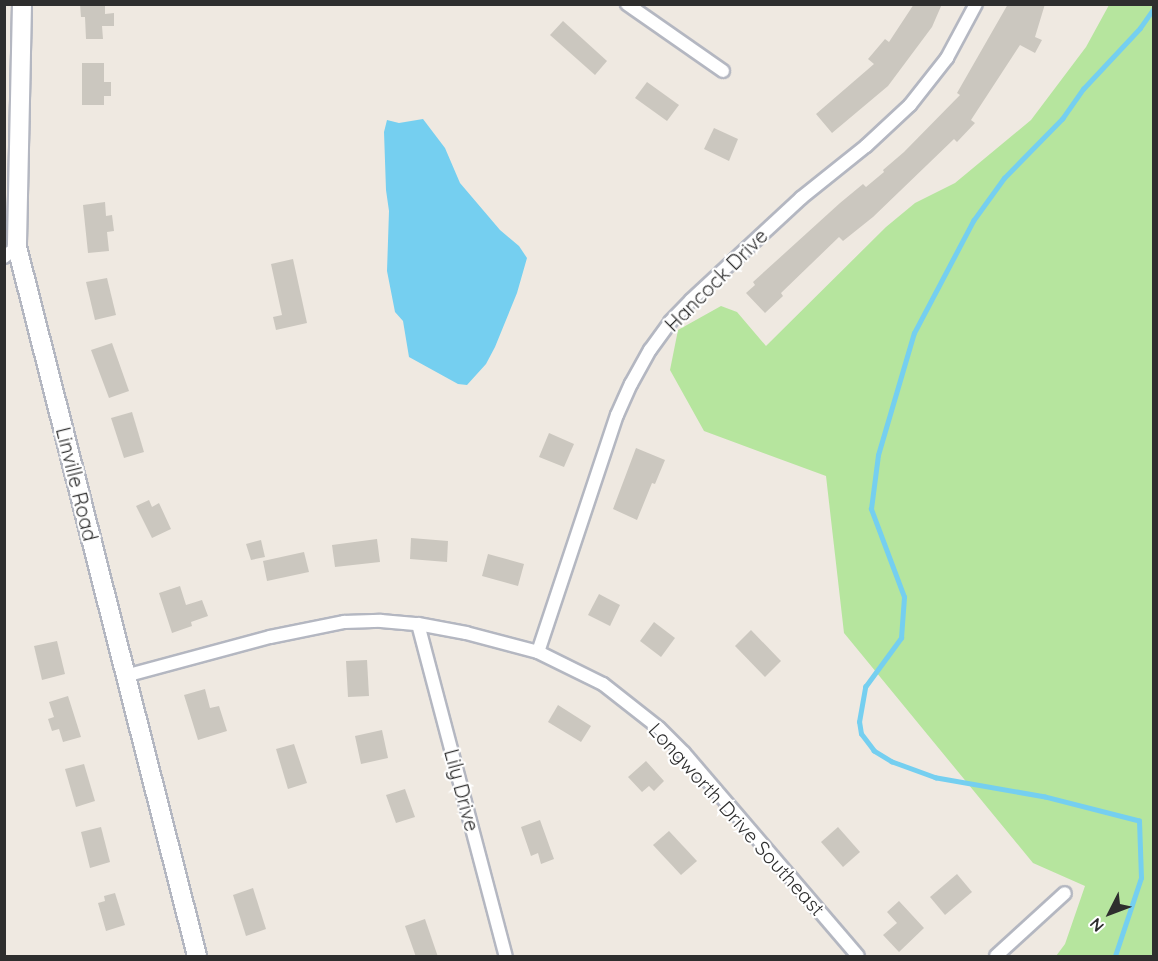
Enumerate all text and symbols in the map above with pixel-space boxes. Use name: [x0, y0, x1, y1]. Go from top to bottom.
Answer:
street label: Hancock Drive: [660, 224, 772, 336]
street label: Linville Road: [51, 425, 103, 543]
street label: Longworth Drive Southeast: [644, 718, 830, 920]
street label: Lily Drive: [440, 746, 484, 834]
north arrow: [1080, 883, 1140, 943]
text: N: [1085, 914, 1108, 936]

